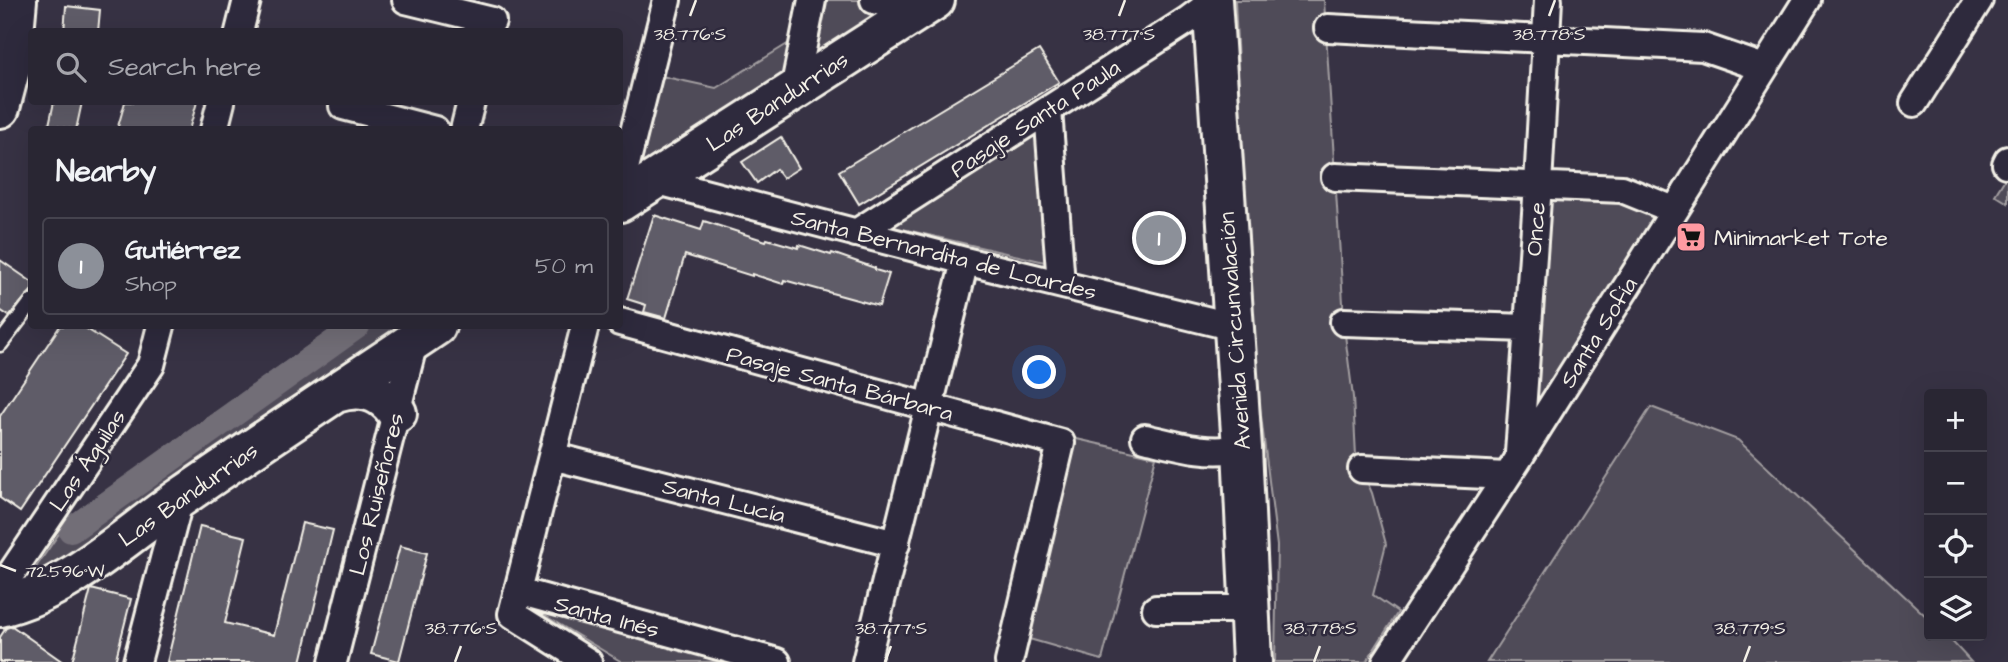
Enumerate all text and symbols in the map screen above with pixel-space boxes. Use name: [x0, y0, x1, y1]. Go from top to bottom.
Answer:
text: 38.776°S: [654, 22, 726, 47]
text: 38.777°S: [1083, 22, 1155, 47]
text: 38.778°S: [1513, 22, 1585, 47]
search box: [28, 28, 623, 105]
street label: Las Bandurrias: [700, 44, 855, 160]
icon: search: [52, 48, 90, 86]
text: Search here: [108, 49, 261, 85]
street label: Pasaje Santa Paula: [944, 52, 1127, 186]
text: Nearby: [56, 151, 156, 193]
street label: Once: [1518, 201, 1554, 257]
street label: Santa Bernardita de Lourdes: [788, 202, 1100, 308]
street label: Avenida Circunvalación: [1211, 211, 1259, 451]
pin: 1: [1136, 212, 1182, 264]
supermarket icon: Minimarket Tote: [1674, 220, 1708, 254]
place label: Minimarket Tote: [1714, 222, 1888, 254]
text: Gutiérrez: [125, 232, 240, 268]
text: 1: [80, 250, 82, 282]
text: 50 m: [535, 250, 593, 282]
text: Shop: [125, 268, 177, 300]
street label: Santa Sofía: [1552, 271, 1646, 394]
street label: Pasaje Santa Bárbara: [723, 338, 957, 430]
your location: [1022, 355, 1056, 389]
map controls: [1924, 389, 1987, 641]
button: +: [1924, 389, 1987, 452]
street label: Las Águilas: [42, 403, 135, 519]
street label: Los Ruiseñores: [341, 410, 413, 579]
street label: Las Bandurrias: [112, 435, 265, 555]
button: −: [1924, 452, 1987, 515]
street label: Santa Lucía: [659, 470, 789, 532]
button: locate: [1924, 515, 1987, 578]
text: 72.596°W: [25, 559, 105, 584]
button: layers: [1924, 578, 1987, 641]
street label: Santa Inés: [551, 588, 663, 646]
text: 38.776°S: [425, 616, 497, 641]
text: 38.777°S: [855, 616, 927, 641]
text: 38.778°S: [1284, 616, 1356, 641]
text: 38.779°S: [1714, 616, 1786, 641]

